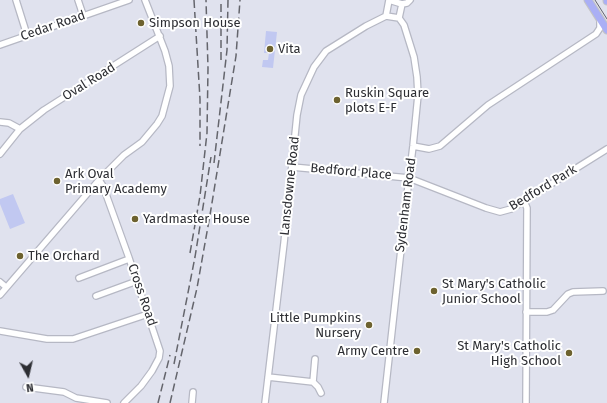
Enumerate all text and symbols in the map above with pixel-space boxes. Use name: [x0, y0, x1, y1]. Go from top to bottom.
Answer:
street label: Cedar Road: [19, 8, 87, 44]
place label: Simpson House: [149, 15, 240, 31]
marker: Simpson House: [136, 18, 146, 28]
place label: Vita: [278, 41, 301, 57]
marker: Vita: [265, 44, 275, 54]
street label: Oval Road: [60, 60, 118, 104]
place label: Ruskin Square plots E-F: [345, 85, 429, 116]
marker: Ruskin Square plots E-F: [332, 95, 342, 105]
street label: Lansdowne Road: [277, 135, 303, 237]
street label: Sydenham Road: [392, 157, 420, 253]
street label: Bedford Place: [310, 161, 392, 183]
street label: Bedford Park: [506, 162, 580, 214]
place label: Ark Oval Primary Academy: [65, 166, 167, 197]
marker: Ark Oval Primary Academy: [52, 176, 62, 186]
place label: Yardmaster House: [143, 211, 250, 227]
marker: Yardmaster House: [130, 214, 140, 224]
place label: The Orchard: [28, 248, 100, 264]
marker: The Orchard: [15, 251, 25, 261]
street label: Cross Road: [124, 262, 160, 328]
place label: St Mary's Catholic Junior School: [442, 276, 546, 307]
marker: St Mary's Catholic Junior School: [429, 286, 439, 296]
place label: Little Pumpkins Nursery: [270, 310, 361, 341]
marker: Little Pumpkins Nursery: [364, 320, 374, 330]
place label: St Mary's Catholic High School: [457, 338, 561, 369]
place label: Army Centre: [338, 343, 409, 359]
marker: Army Centre: [412, 346, 422, 356]
marker: St Mary's Catholic High School: [564, 348, 574, 358]
north arrow: [8, 355, 48, 395]
text: N: [25, 380, 34, 394]

